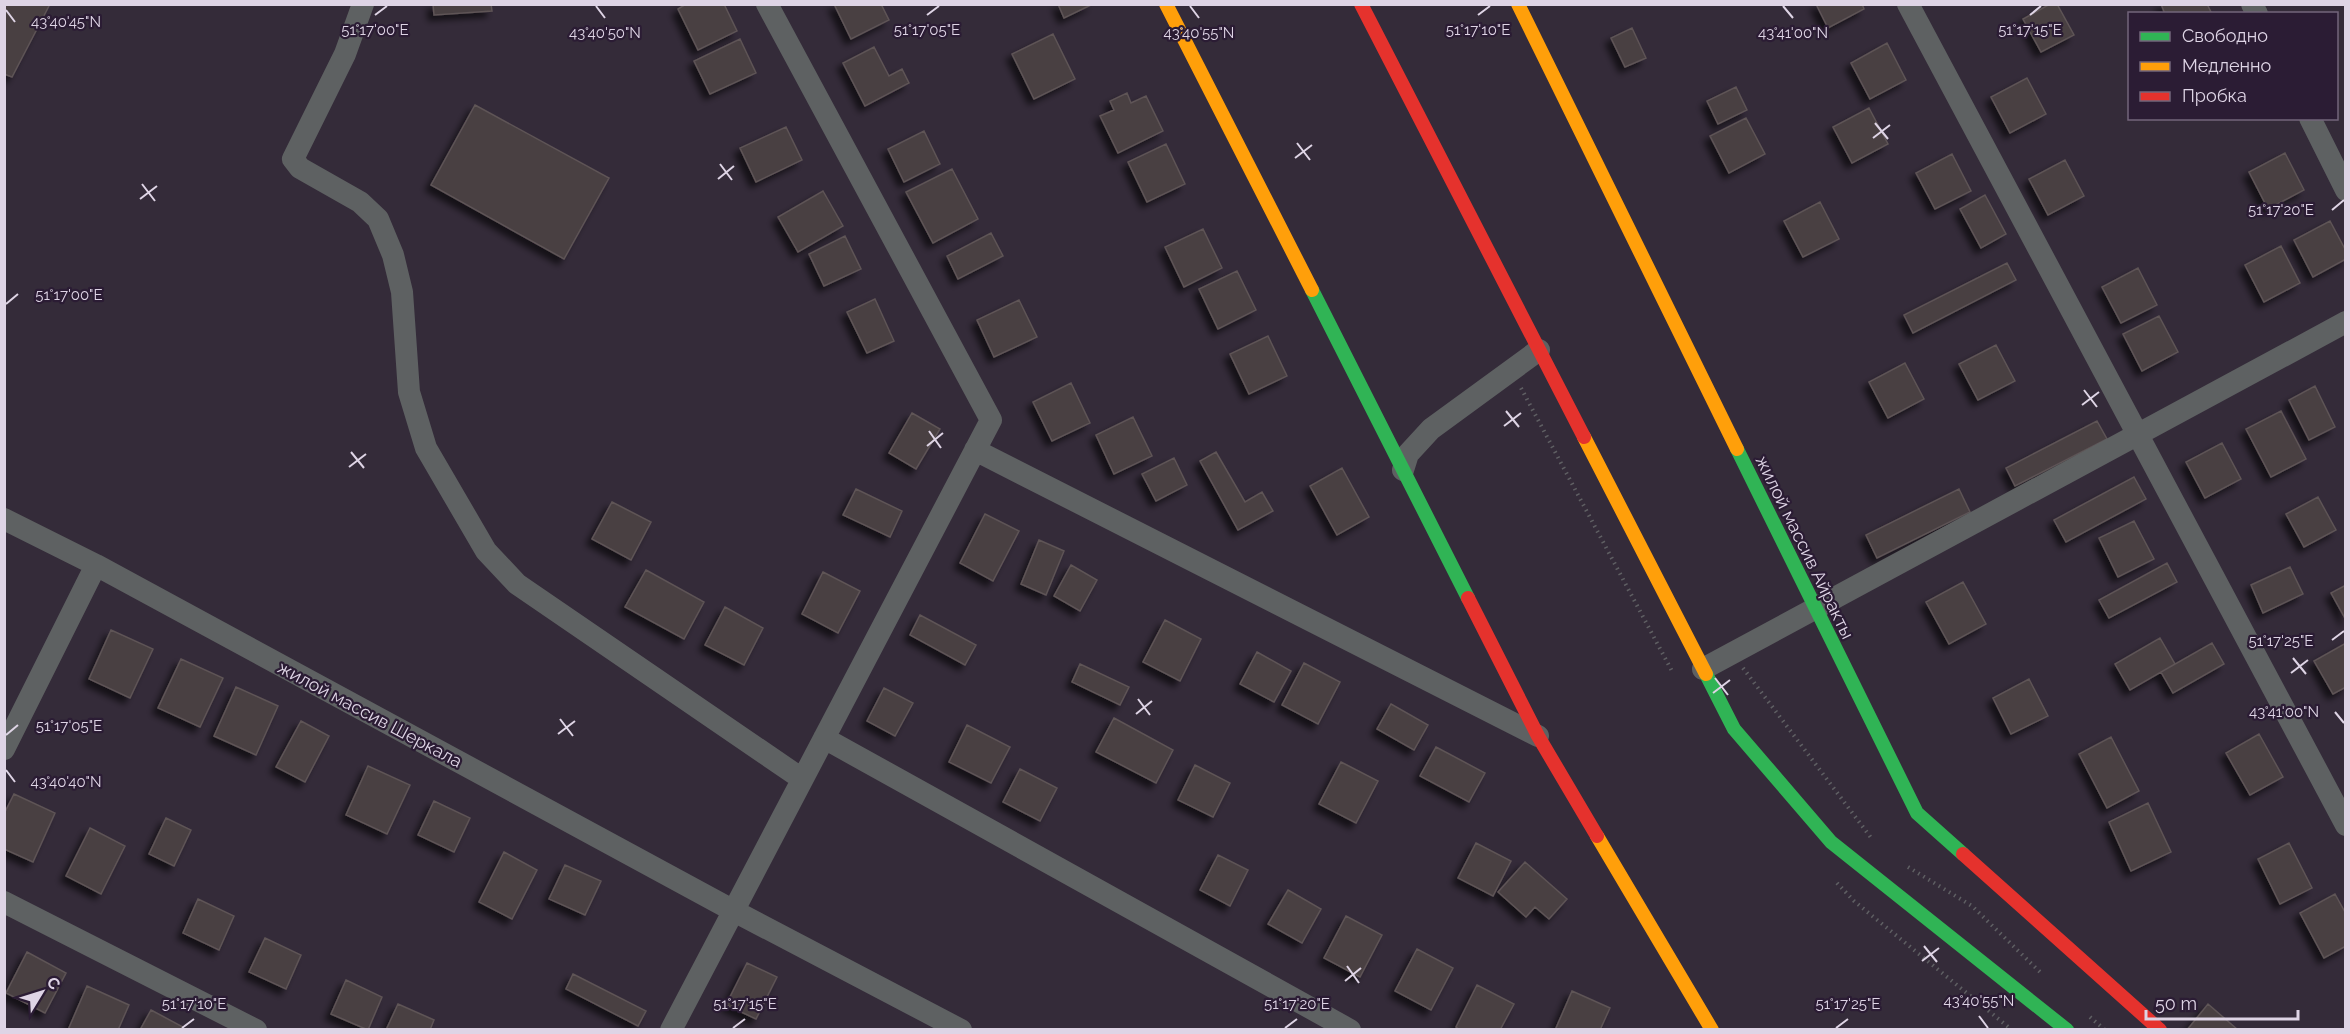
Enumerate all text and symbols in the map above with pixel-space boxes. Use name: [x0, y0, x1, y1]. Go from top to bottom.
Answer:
legend: [2128, 12, 2338, 120]
text: 43°40'45"N: [31, 13, 101, 31]
text: 51°17'00"E: [341, 21, 409, 39]
text: 51°17'05"E: [894, 21, 960, 39]
text: 51°17'10"E: [1446, 21, 1510, 39]
text: 51°17'15"E: [1998, 21, 2062, 39]
text: 43°40'50"N: [569, 24, 641, 42]
text: 43°40'55"N: [1164, 24, 1234, 42]
text: 43°41'00"N: [1758, 24, 1828, 42]
text: Свободно: [2182, 25, 2268, 46]
text: Медленно: [2182, 55, 2271, 76]
text: Пробка: [2182, 85, 2247, 106]
text: 51°17'20"E: [2248, 201, 2314, 219]
text: 51°17'00"E: [35, 286, 103, 304]
street label: жилой массив Айракты: [1751, 452, 1859, 642]
text: 51°17'25"E: [2248, 632, 2314, 650]
street label: жилой массив Шеркала: [274, 656, 466, 772]
text: 43°41'00"N: [2249, 703, 2319, 721]
text: 51°17'05"E: [36, 717, 102, 735]
text: 43°40'40"N: [31, 773, 101, 791]
north arrow: [12, 962, 72, 1022]
text: С: [43, 973, 64, 993]
scale bar: [2146, 983, 2298, 1021]
text: 43°40'55"N: [1944, 992, 2014, 1010]
text: 50 m: [2155, 993, 2197, 1014]
text: 51°17'10"E: [162, 995, 226, 1013]
text: 51°17'15"E: [713, 995, 777, 1013]
text: 51°17'20"E: [1264, 995, 1330, 1013]
text: 51°17'25"E: [1815, 995, 1881, 1013]

